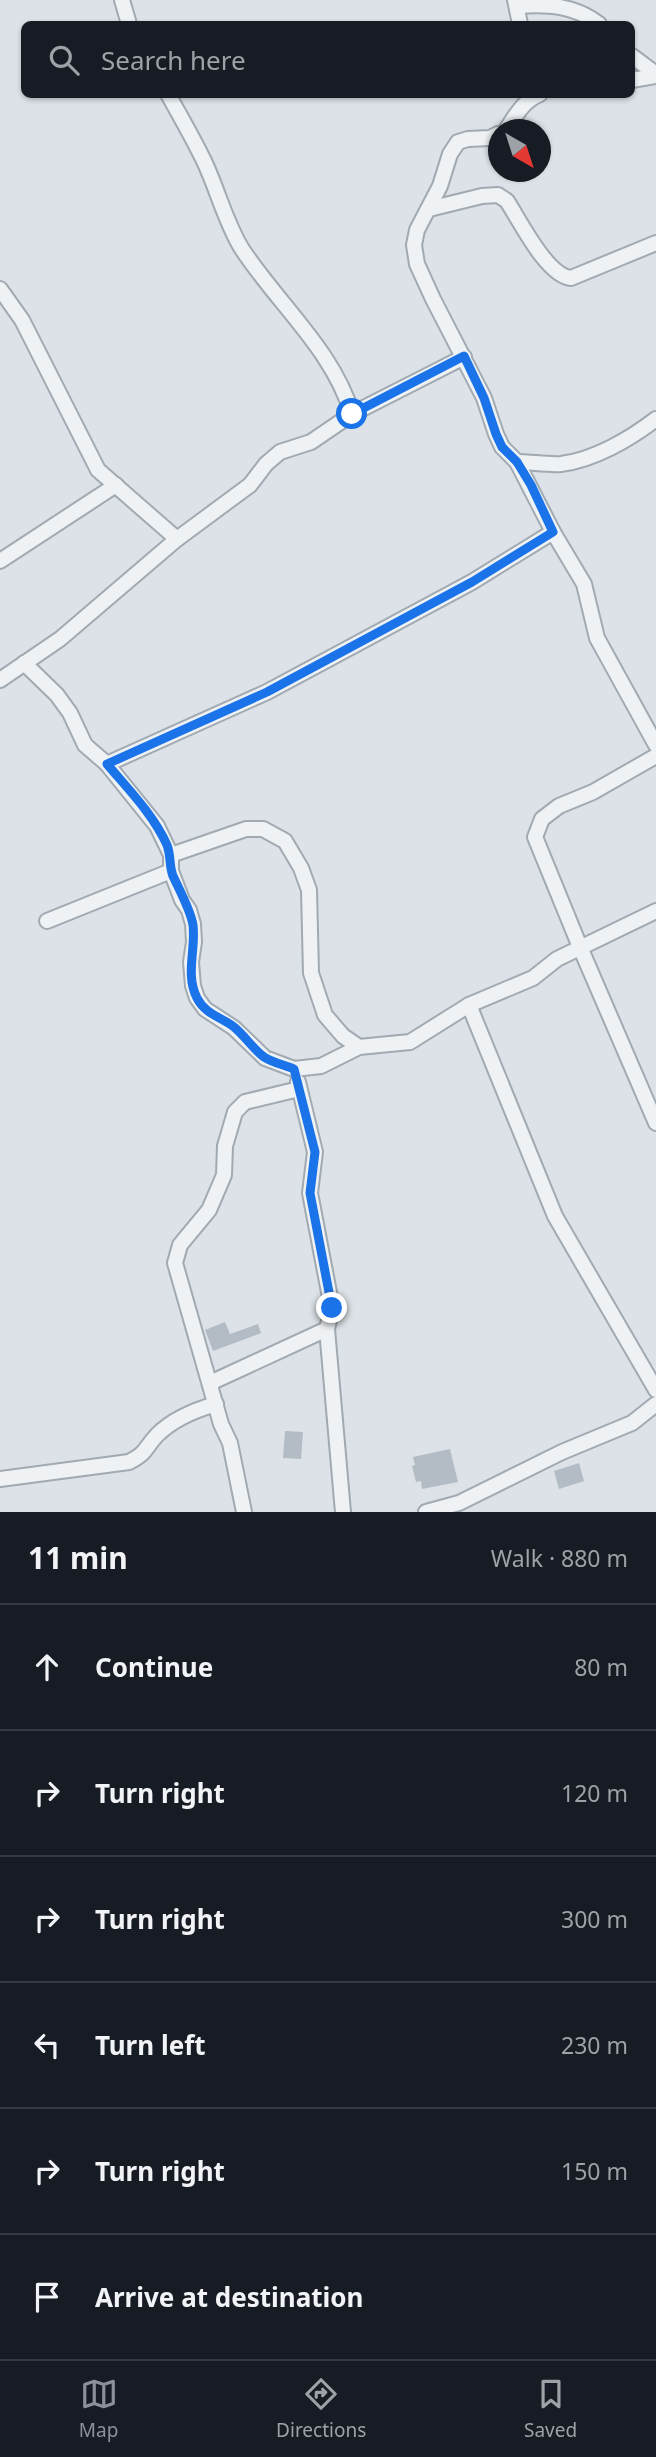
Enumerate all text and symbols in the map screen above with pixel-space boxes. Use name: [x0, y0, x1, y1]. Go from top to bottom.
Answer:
search box: [21, 21, 635, 98]
icon: search: [45, 41, 83, 79]
text: Search here: [101, 42, 246, 78]
north arrow: [488, 119, 551, 182]
route start: [336, 398, 367, 429]
route end: [316, 1292, 347, 1323]
text: 11 min: [28, 1537, 128, 1578]
text: Walk · 880 m: [491, 1542, 628, 1574]
icon: ahead: [28, 1648, 66, 1686]
text: Continue: [95, 1649, 213, 1685]
text: 80 m: [574, 1651, 628, 1683]
icon: right: [28, 1774, 66, 1812]
text: Turn right: [95, 1775, 225, 1811]
text: 120 m: [561, 1777, 628, 1809]
icon: right: [28, 1900, 66, 1938]
text: Turn right: [95, 1901, 225, 1937]
text: 300 m: [561, 1903, 628, 1935]
icon: left: [28, 2026, 66, 2064]
text: Turn left: [95, 2027, 206, 2063]
text: 230 m: [561, 2029, 628, 2061]
icon: right: [28, 2152, 66, 2190]
text: Turn right: [95, 2153, 225, 2189]
text: 150 m: [561, 2155, 628, 2187]
icon: arrive: [28, 2278, 66, 2316]
text: Arrive at destination: [95, 2279, 364, 2315]
tab: Map: [79, 2375, 118, 2443]
tab: Directions: [276, 2375, 366, 2443]
tab: Saved: [524, 2375, 577, 2443]

